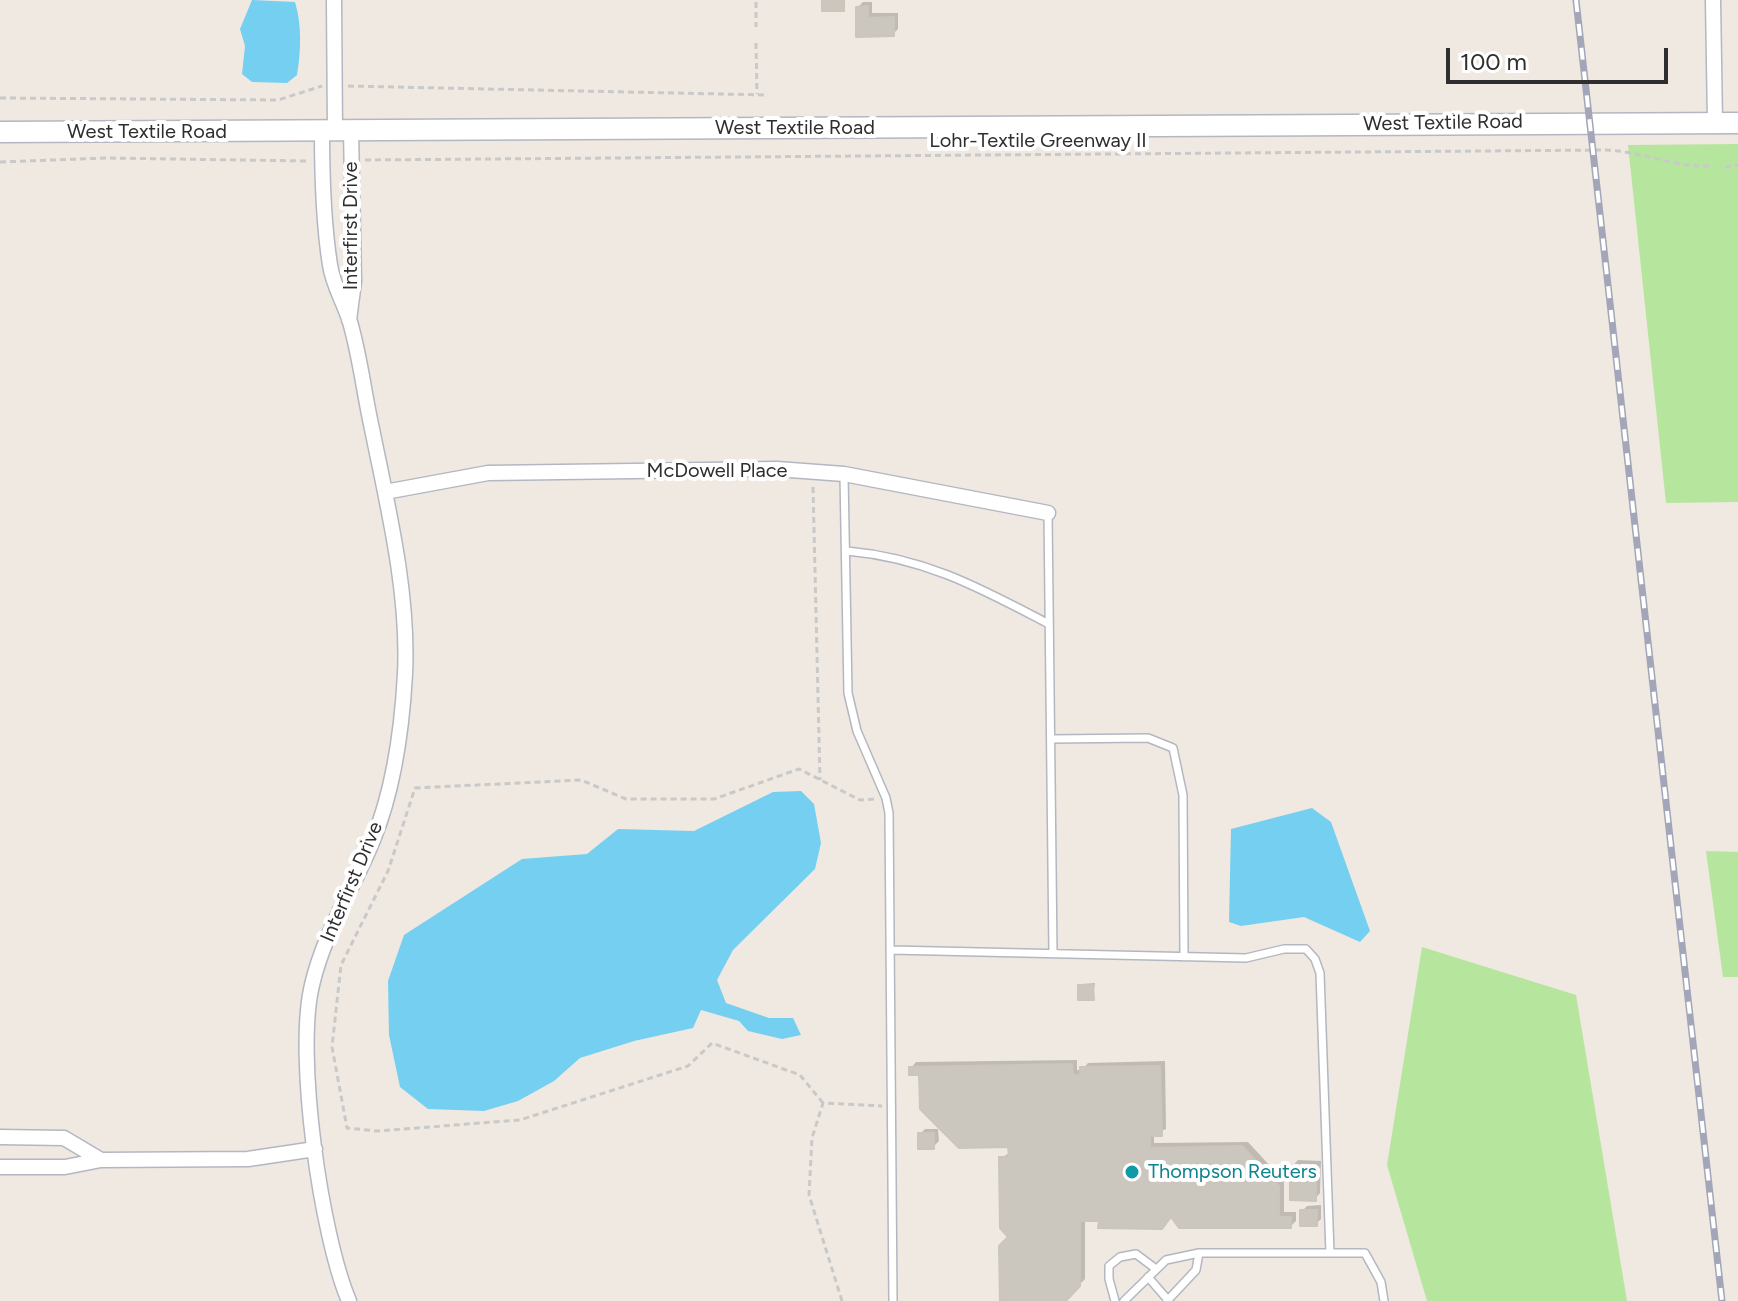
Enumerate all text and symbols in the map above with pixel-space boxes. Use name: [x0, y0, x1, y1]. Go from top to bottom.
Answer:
scale bar: [1450, 32, 1672, 82]
text: 100 m: [1460, 47, 1527, 76]
street label: West Textile Road: [1363, 110, 1523, 136]
street label: West Textile Road: [715, 116, 875, 140]
street label: West Textile Road: [67, 120, 227, 144]
street label: Lohr-Textile Greenway II: [929, 129, 1147, 153]
street label: Interfirst Drive: [339, 162, 363, 290]
street label: McDowell Place: [647, 459, 787, 483]
street label: Interfirst Drive: [316, 818, 388, 946]
place label: Thompson Reuters: [1148, 1160, 1317, 1184]
marker: Thompson Reuters: [1123, 1163, 1141, 1181]

